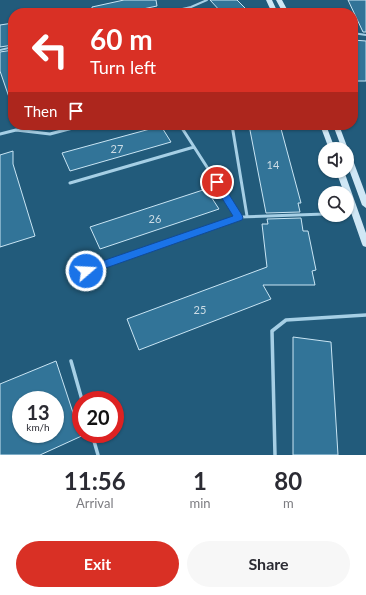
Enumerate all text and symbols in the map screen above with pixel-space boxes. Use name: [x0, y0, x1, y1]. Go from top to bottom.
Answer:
text: 60 m: [90, 22, 153, 56]
icon: left: [24, 24, 76, 76]
text: Turn left: [90, 56, 156, 78]
icon: arrive: [65, 100, 87, 122]
text: Then: [24, 102, 57, 120]
house number: 27: [111, 142, 123, 155]
map controls: [318, 142, 354, 222]
button: sound: [318, 142, 354, 178]
house number: 14: [267, 158, 280, 171]
pin: [200, 165, 234, 199]
icon: arrive: [206, 171, 228, 193]
button: search: [318, 186, 354, 222]
house number: 26: [149, 212, 161, 225]
position arrow: [65, 250, 107, 292]
house number: 25: [194, 303, 206, 316]
speed limit sign: 20: [72, 391, 124, 443]
text: 13: [26, 400, 50, 424]
text: km/h: [26, 421, 50, 433]
text: 11:56: [64, 466, 126, 495]
text: 1: [193, 466, 207, 495]
text: 80: [274, 466, 302, 495]
text: Arrival: [76, 495, 113, 511]
text: min: [189, 495, 211, 511]
text: m: [283, 495, 294, 511]
button: Exit: [16, 541, 179, 587]
button: Share: [187, 541, 350, 587]

